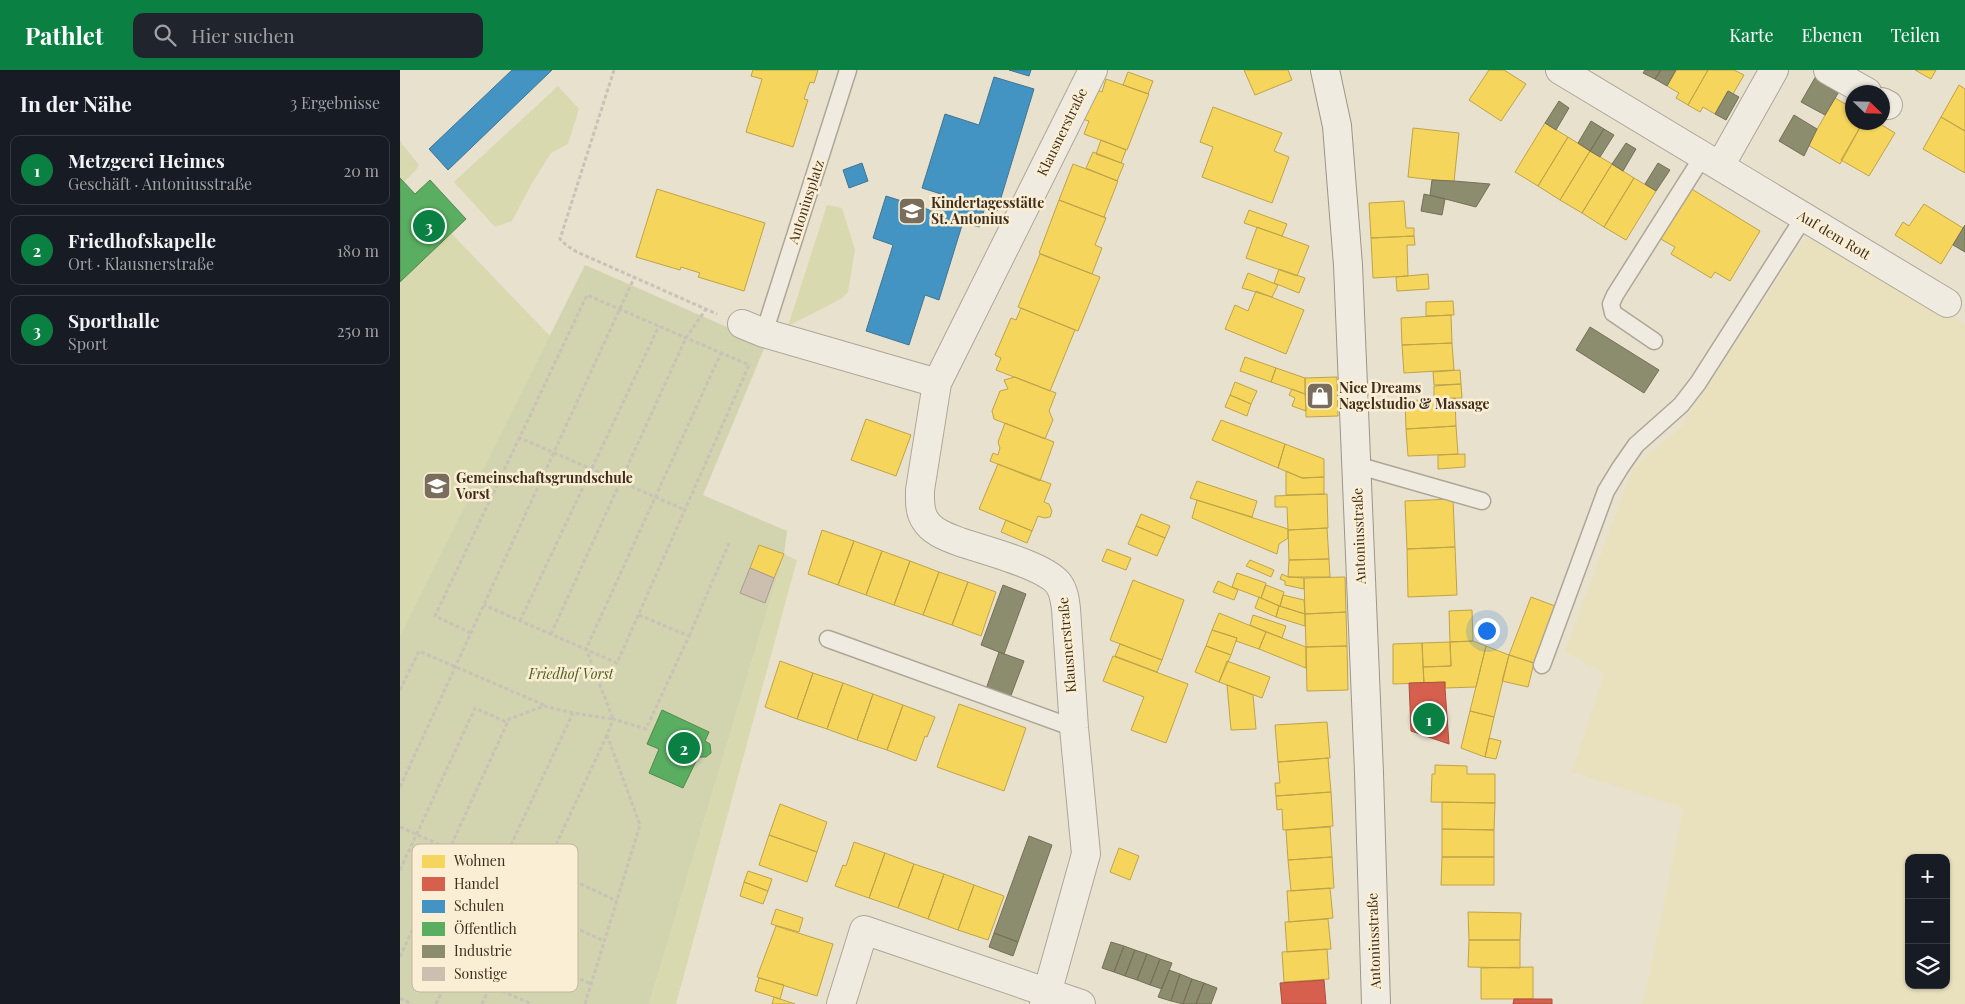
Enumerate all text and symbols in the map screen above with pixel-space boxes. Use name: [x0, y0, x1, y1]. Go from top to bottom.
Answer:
search box: [133, 13, 483, 58]
text: Pathlet: [25, 19, 103, 51]
icon: search: [151, 21, 179, 49]
text: Hier suchen: [191, 22, 295, 48]
text: Karte: [1729, 23, 1774, 47]
text: Ebenen: [1802, 23, 1862, 47]
text: Teilen: [1890, 23, 1940, 47]
street label: Klausnerstraße: [1032, 85, 1091, 179]
north arrow: [1845, 85, 1890, 130]
text: In der Nähe: [20, 89, 132, 117]
text: 3 Ergebnisse: [290, 92, 380, 113]
text: Metzgerei Heimes: [68, 147, 225, 173]
street label: Antoniusplatz: [783, 157, 828, 247]
text: 1: [34, 160, 40, 181]
text: 20 m: [344, 160, 379, 181]
text: Geschäft · Antoniusstraße: [68, 173, 252, 194]
place label: Kindertagesstätte St. Antonius: [931, 193, 1044, 228]
school or university icon: Kindertagesstätte St. Antonius: [897, 196, 927, 226]
street label: Auf dem Rott: [1793, 205, 1875, 264]
pin: 3: [413, 207, 445, 245]
text: Friedhofskapelle: [68, 227, 216, 253]
text: 2: [33, 240, 41, 261]
text: 180 m: [337, 240, 379, 261]
text: Ort · Klausnerstraße: [68, 253, 214, 274]
text: Sporthalle: [68, 307, 160, 333]
text: 3: [33, 320, 41, 341]
text: 250 m: [337, 320, 379, 341]
text: Sport: [68, 333, 108, 354]
place label: Nice Dreams Nagelstudio & Massage: [1339, 378, 1490, 413]
shop icon: Nice Dreams Nagelstudio & Massage: [1305, 381, 1335, 411]
place label: Gemeinschaftsgrundschule Vorst: [455, 468, 633, 503]
school or university icon: Gemeinschaftsgrundschule Vorst: [422, 471, 452, 501]
street label: Antoniusstraße: [1347, 488, 1370, 585]
street label: Klausnerstraße: [1053, 596, 1080, 694]
your location: [1474, 618, 1500, 644]
park label: Friedhof Vorst: [527, 664, 615, 683]
pin: 1: [1413, 700, 1445, 738]
pin: 2: [668, 729, 700, 767]
legend: [412, 844, 578, 992]
text: Wohnen: [453, 851, 506, 870]
map controls: [1905, 854, 1950, 989]
button: +: [1905, 854, 1950, 899]
text: Handel: [454, 874, 499, 893]
street label: Antoniusstraße: [1362, 893, 1385, 990]
text: Schulen: [454, 896, 505, 915]
button: −: [1905, 899, 1950, 944]
text: Öffentlich: [454, 919, 517, 938]
text: Industrie: [454, 941, 512, 960]
button: layers: [1905, 944, 1950, 989]
text: Sonstige: [454, 964, 507, 983]

